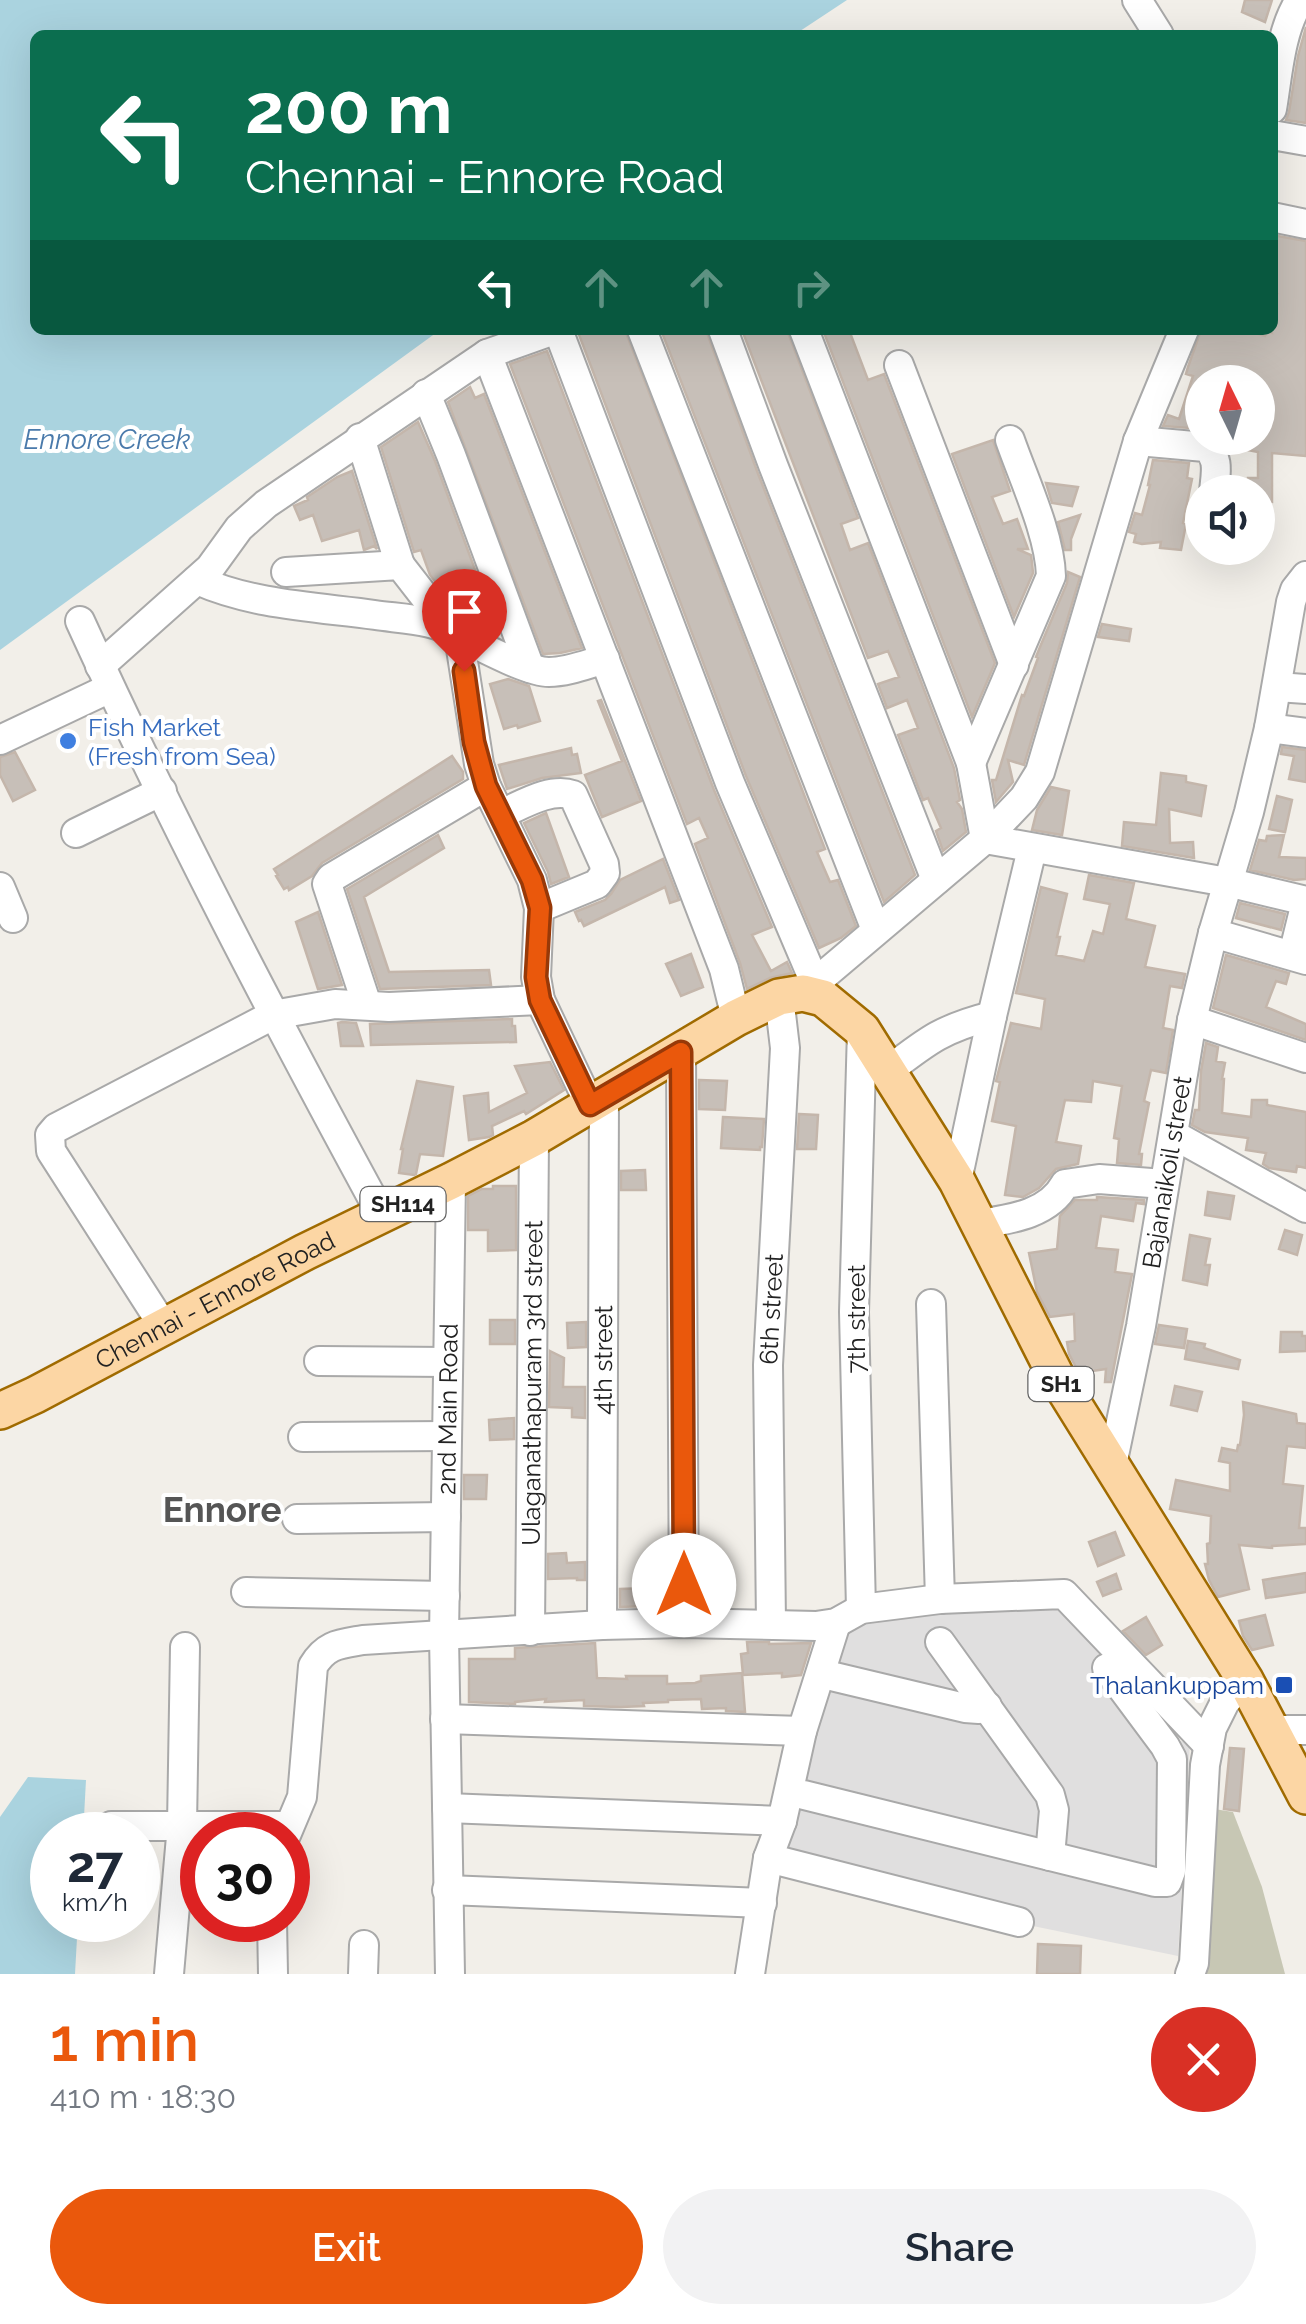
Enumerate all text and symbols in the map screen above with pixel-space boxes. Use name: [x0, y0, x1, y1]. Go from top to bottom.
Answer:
text: 200 m: [245, 67, 452, 149]
icon: left: [80, 70, 210, 200]
text: Chennai - Ennore Road: [245, 151, 725, 204]
icon: left: [469, 260, 524, 315]
icon: ahead: [574, 260, 629, 315]
icon: ahead: [679, 260, 734, 315]
icon: right: [784, 260, 839, 315]
north arrow: [1185, 365, 1275, 455]
map controls: [1185, 365, 1275, 565]
water label: Ennore Creek: [23, 423, 191, 456]
button: sound: [1185, 475, 1275, 565]
pin: [422, 569, 507, 672]
icon: arrive: [437, 584, 492, 639]
place label: Fish Market (Fresh from Sea): [88, 712, 276, 771]
marker: Fish Market (Fresh from Sea): [57, 730, 79, 752]
street label: Bajanaikoil street: [1136, 1073, 1198, 1271]
road number: SH114: [360, 1187, 446, 1221]
street label: Ulaganathapuram 3rd street: [516, 1220, 548, 1546]
street label: Chennai - Ennore Road: [90, 1225, 340, 1375]
street label: 6th street: [753, 1252, 789, 1365]
street label: 7th street: [841, 1264, 871, 1374]
street label: 4th street: [588, 1305, 618, 1415]
street label: 2nd Main Road: [431, 1323, 464, 1495]
road number: SH1: [1028, 1367, 1094, 1401]
district label: Ennore: [163, 1489, 281, 1530]
position arrow: [632, 1533, 736, 1637]
place label: Thalankuppam: [1090, 1670, 1264, 1700]
marker: Thalankuppam: [1273, 1674, 1295, 1696]
speed limit sign: 30: [180, 1812, 310, 1942]
text: 27: [67, 1835, 123, 1894]
text: km/h: [62, 1887, 128, 1917]
text: 1 min: [50, 2005, 199, 2075]
button: close: [1151, 2007, 1256, 2112]
text: 410 m · 18:30: [50, 2078, 236, 2115]
button: Exit: [50, 2189, 643, 2304]
button: Share: [663, 2189, 1256, 2304]

